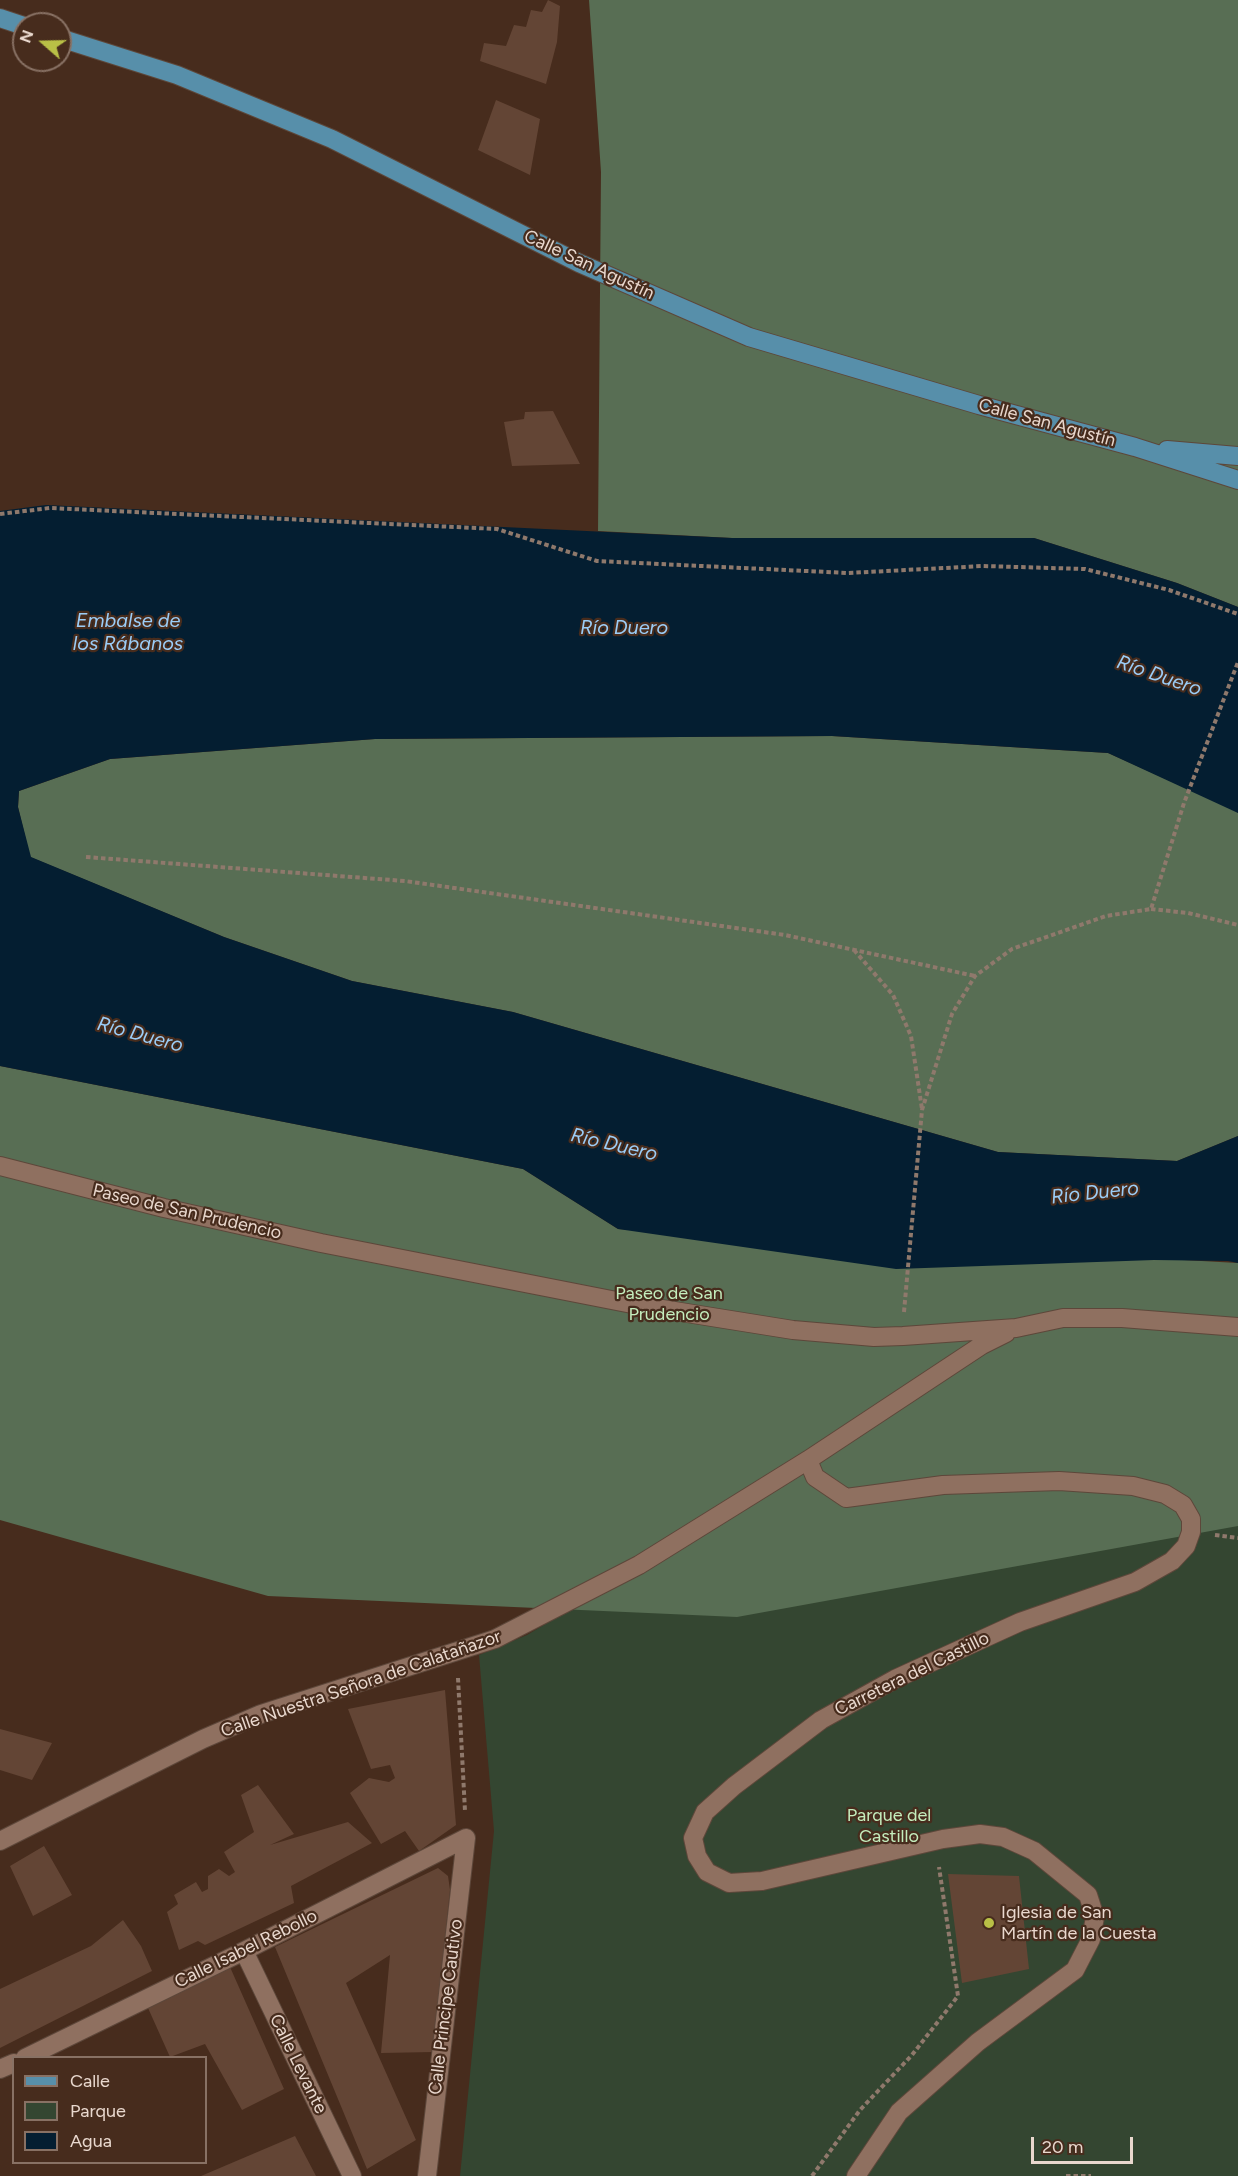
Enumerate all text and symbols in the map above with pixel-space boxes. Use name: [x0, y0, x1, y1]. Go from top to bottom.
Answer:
north arrow: [12, 12, 72, 72]
text: N: [15, 27, 38, 45]
street label: Calle San Agustín: [520, 225, 658, 305]
street label: Calle San Agustín: [976, 394, 1118, 452]
water label: Embalse de los Rábanos: [73, 609, 183, 656]
water label: Río Duero: [580, 616, 668, 640]
water label: Río Duero: [1113, 650, 1205, 702]
water label: Río Duero: [94, 1012, 186, 1058]
water label: Río Duero: [568, 1123, 660, 1167]
water label: Río Duero: [1050, 1176, 1140, 1210]
street label: Paseo de San Prudencio: [90, 1180, 284, 1244]
park label: Paseo de San Prudencio: [615, 1283, 723, 1326]
street label: Calle Nuestra Señora de Calatañazor: [218, 1626, 504, 1742]
street label: Carretera del Castillo: [831, 1627, 993, 1721]
park label: Parque del Castillo: [847, 1805, 931, 1848]
place label: Iglesia de San Martín de la Cuesta: [1001, 1902, 1157, 1944]
street label: Calle Isabel Rebollo: [171, 1905, 321, 1993]
marker: Iglesia de San Martín de la Cuesta: [982, 1916, 996, 1930]
street label: Calle Principe Cautivo: [425, 1918, 467, 2096]
street label: Calle Levante: [265, 2011, 331, 2117]
legend: [12, 2056, 207, 2164]
text: Calle: [70, 2070, 110, 2092]
text: Parque: [70, 2100, 126, 2122]
scale bar: [1034, 2125, 1136, 2163]
text: Agua: [70, 2130, 112, 2152]
text: 20 m: [1042, 2136, 1083, 2158]

